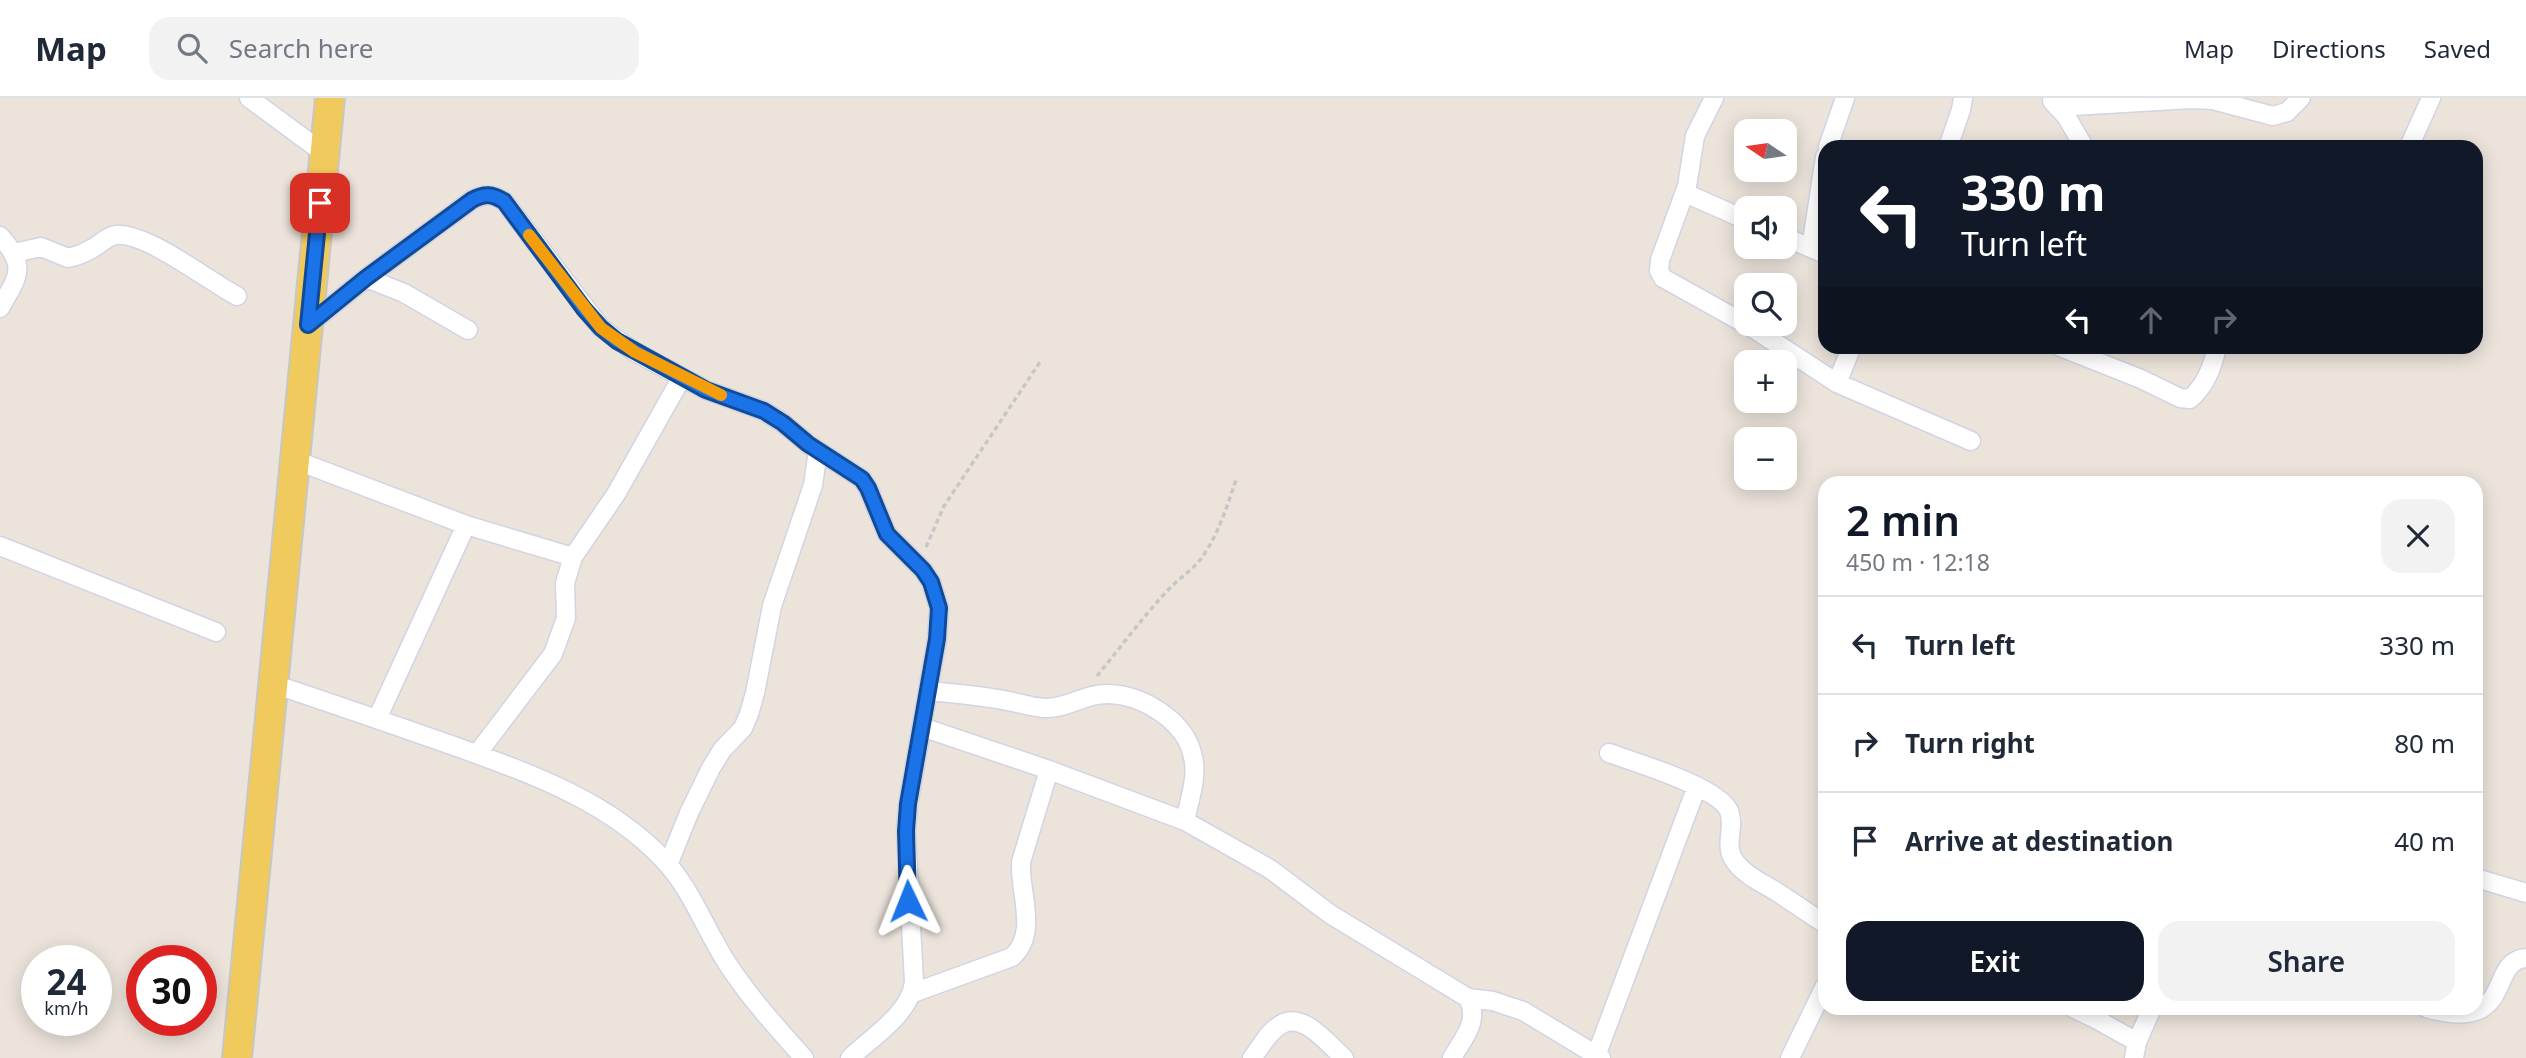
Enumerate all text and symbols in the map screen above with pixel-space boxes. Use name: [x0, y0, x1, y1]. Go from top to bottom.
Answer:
search box: [149, 17, 639, 80]
text: Map: [35, 26, 107, 71]
icon: search: [173, 29, 211, 67]
text: Search here: [229, 30, 373, 66]
text: Map: [2184, 32, 2234, 65]
text: Directions: [2272, 32, 2386, 65]
text: Saved: [2424, 32, 2491, 65]
north arrow: [1734, 119, 1797, 182]
map controls: [1734, 119, 1797, 490]
text: 330 m: [1961, 159, 2106, 225]
icon: left: [1846, 168, 1937, 259]
pin: [290, 173, 350, 233]
icon: arrive: [301, 184, 339, 222]
button: sound: [1734, 196, 1797, 259]
text: Turn left: [1961, 222, 2087, 265]
button: search: [1734, 273, 1797, 336]
icon: left: [2059, 301, 2097, 339]
icon: ahead: [2132, 301, 2170, 339]
icon: right: [2205, 301, 2243, 339]
button: +: [1734, 350, 1797, 413]
button: −: [1734, 427, 1797, 490]
text: 2 min: [1846, 491, 1960, 548]
button: close: [2381, 499, 2455, 573]
text: 450 m · 12:18: [1846, 546, 1990, 578]
icon: left: [1846, 626, 1884, 664]
text: Turn left: [1905, 627, 2016, 663]
text: 330 m: [2379, 627, 2455, 663]
icon: right: [1846, 724, 1884, 762]
text: Turn right: [1905, 725, 2035, 761]
text: 80 m: [2394, 725, 2455, 761]
icon: arrive: [1846, 822, 1884, 860]
text: Arrive at destination: [1905, 823, 2174, 859]
text: 40 m: [2394, 823, 2455, 859]
position arrow: [871, 864, 945, 938]
button: Exit: [1846, 921, 2144, 1001]
button: Share: [2158, 921, 2455, 1001]
speed limit sign: 30: [126, 945, 217, 1036]
text: 24: [46, 958, 87, 1005]
text: km/h: [44, 996, 89, 1020]

